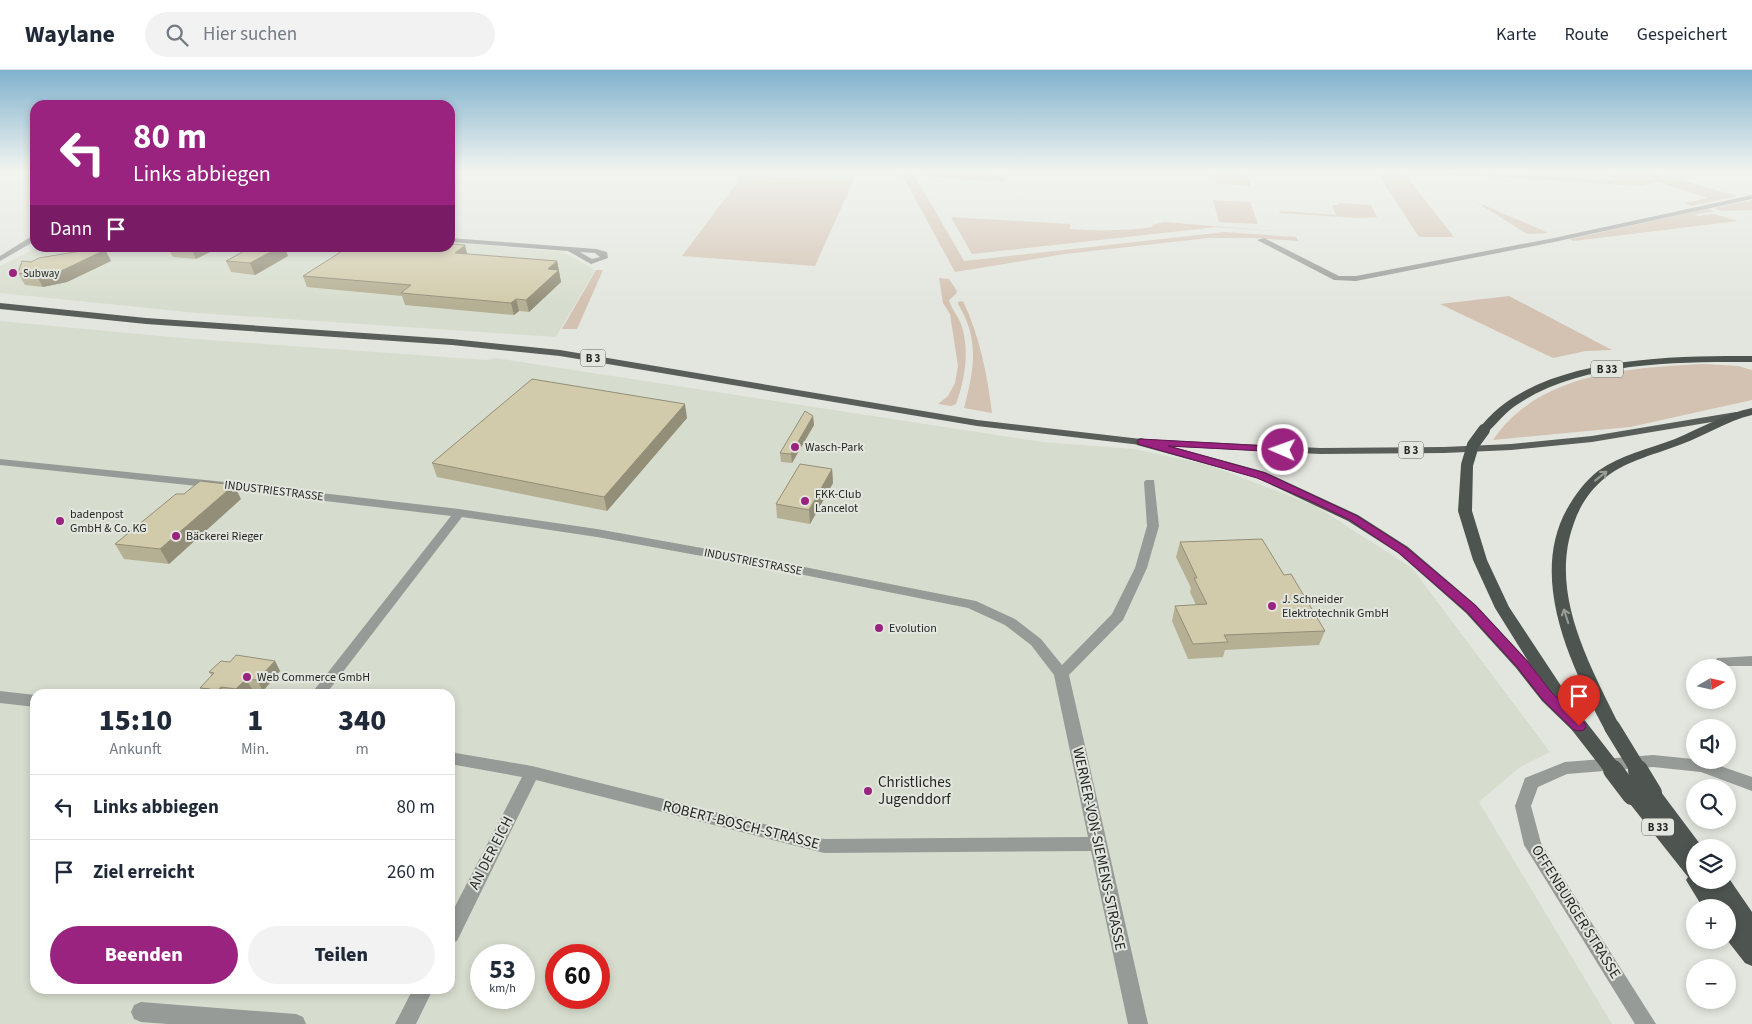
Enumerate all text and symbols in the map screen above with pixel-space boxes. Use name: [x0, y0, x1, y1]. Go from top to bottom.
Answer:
search box: [145, 12, 495, 57]
text: Waylane: [25, 17, 115, 52]
icon: search: [163, 21, 191, 49]
text: Hier suchen: [203, 21, 297, 48]
text: Karte: [1496, 22, 1536, 47]
text: Route: [1564, 22, 1609, 47]
text: Gespeichert: [1637, 22, 1727, 47]
text: 80 m: [133, 112, 207, 162]
icon: left: [50, 120, 115, 185]
text: Links abbiegen: [133, 158, 271, 190]
icon: arrive: [102, 215, 130, 243]
text: Dann: [50, 216, 92, 243]
place label: Subway: [23, 266, 59, 281]
marker: Subway: [7, 267, 19, 279]
road number: B 3: [580, 350, 606, 366]
road number: B 33: [1591, 360, 1623, 378]
position arrow: [1256, 423, 1308, 475]
place label: Wasch-Park: [805, 439, 864, 456]
marker: Wasch-Park: [789, 441, 801, 453]
road number: B 3: [1398, 442, 1424, 458]
one-way arrow: [1594, 471, 1607, 482]
street label: INDUSTRIESTRASSE: [223, 476, 325, 506]
place label: FKK-Club Lancelot: [815, 486, 862, 517]
marker: FKK-Club Lancelot: [799, 495, 811, 507]
place label: badenpost GmbH & Co. KG: [70, 506, 147, 537]
marker: badenpost GmbH & Co. KG: [54, 515, 66, 527]
place label: Bäckerei Rieger: [186, 528, 264, 545]
marker: Bäckerei Rieger: [170, 530, 182, 542]
street label: INDUSTRIESTRASSE: [702, 544, 804, 580]
place label: J. Schneider Elektrotechnik GmbH: [1282, 591, 1389, 622]
marker: J. Schneider Elektrotechnik GmbH: [1266, 600, 1278, 612]
one-way arrow: [1561, 608, 1570, 624]
place label: Evolution: [889, 620, 937, 637]
marker: Evolution: [873, 622, 885, 634]
north arrow: [1686, 659, 1736, 709]
map controls: [1686, 659, 1736, 1009]
place label: Web Commerce GmbH: [257, 669, 370, 686]
marker: Web Commerce GmbH: [241, 671, 253, 683]
pin: [1558, 675, 1600, 726]
icon: arrive: [1565, 682, 1593, 710]
text: 15:10: [99, 699, 172, 742]
text: 1: [247, 699, 263, 742]
text: 340: [338, 699, 386, 742]
button: sound: [1686, 719, 1736, 769]
text: Ankunft: [109, 738, 162, 760]
text: Min.: [241, 738, 269, 760]
text: m: [355, 738, 369, 760]
street label: WERNER-VON-SIEMENS-STRASSE: [1067, 746, 1131, 953]
place label: Christliches Jugenddorf: [878, 772, 951, 810]
button: search: [1686, 779, 1736, 829]
marker: Christliches Jugenddorf: [862, 785, 874, 797]
icon: left: [50, 793, 78, 821]
text: Links abbiegen: [93, 794, 219, 821]
text: 80 m: [397, 794, 435, 821]
street label: ROBERT-BOSCH-STRASSE: [660, 795, 822, 855]
street label: AN DER EICH: [464, 813, 518, 893]
road number: B 33: [1642, 819, 1674, 836]
button: layers: [1686, 839, 1736, 889]
street label: OFFENBURGER STRASSE: [1526, 841, 1626, 983]
icon: arrive: [50, 858, 78, 886]
text: Ziel erreicht: [93, 859, 194, 886]
text: 260 m: [387, 859, 435, 886]
button: +: [1686, 899, 1736, 949]
button: Beenden: [50, 926, 238, 984]
button: Teilen: [248, 926, 435, 984]
speed limit sign: 60: [545, 944, 610, 1009]
text: 53: [489, 952, 516, 988]
button: −: [1686, 959, 1736, 1009]
text: km/h: [489, 980, 516, 997]

